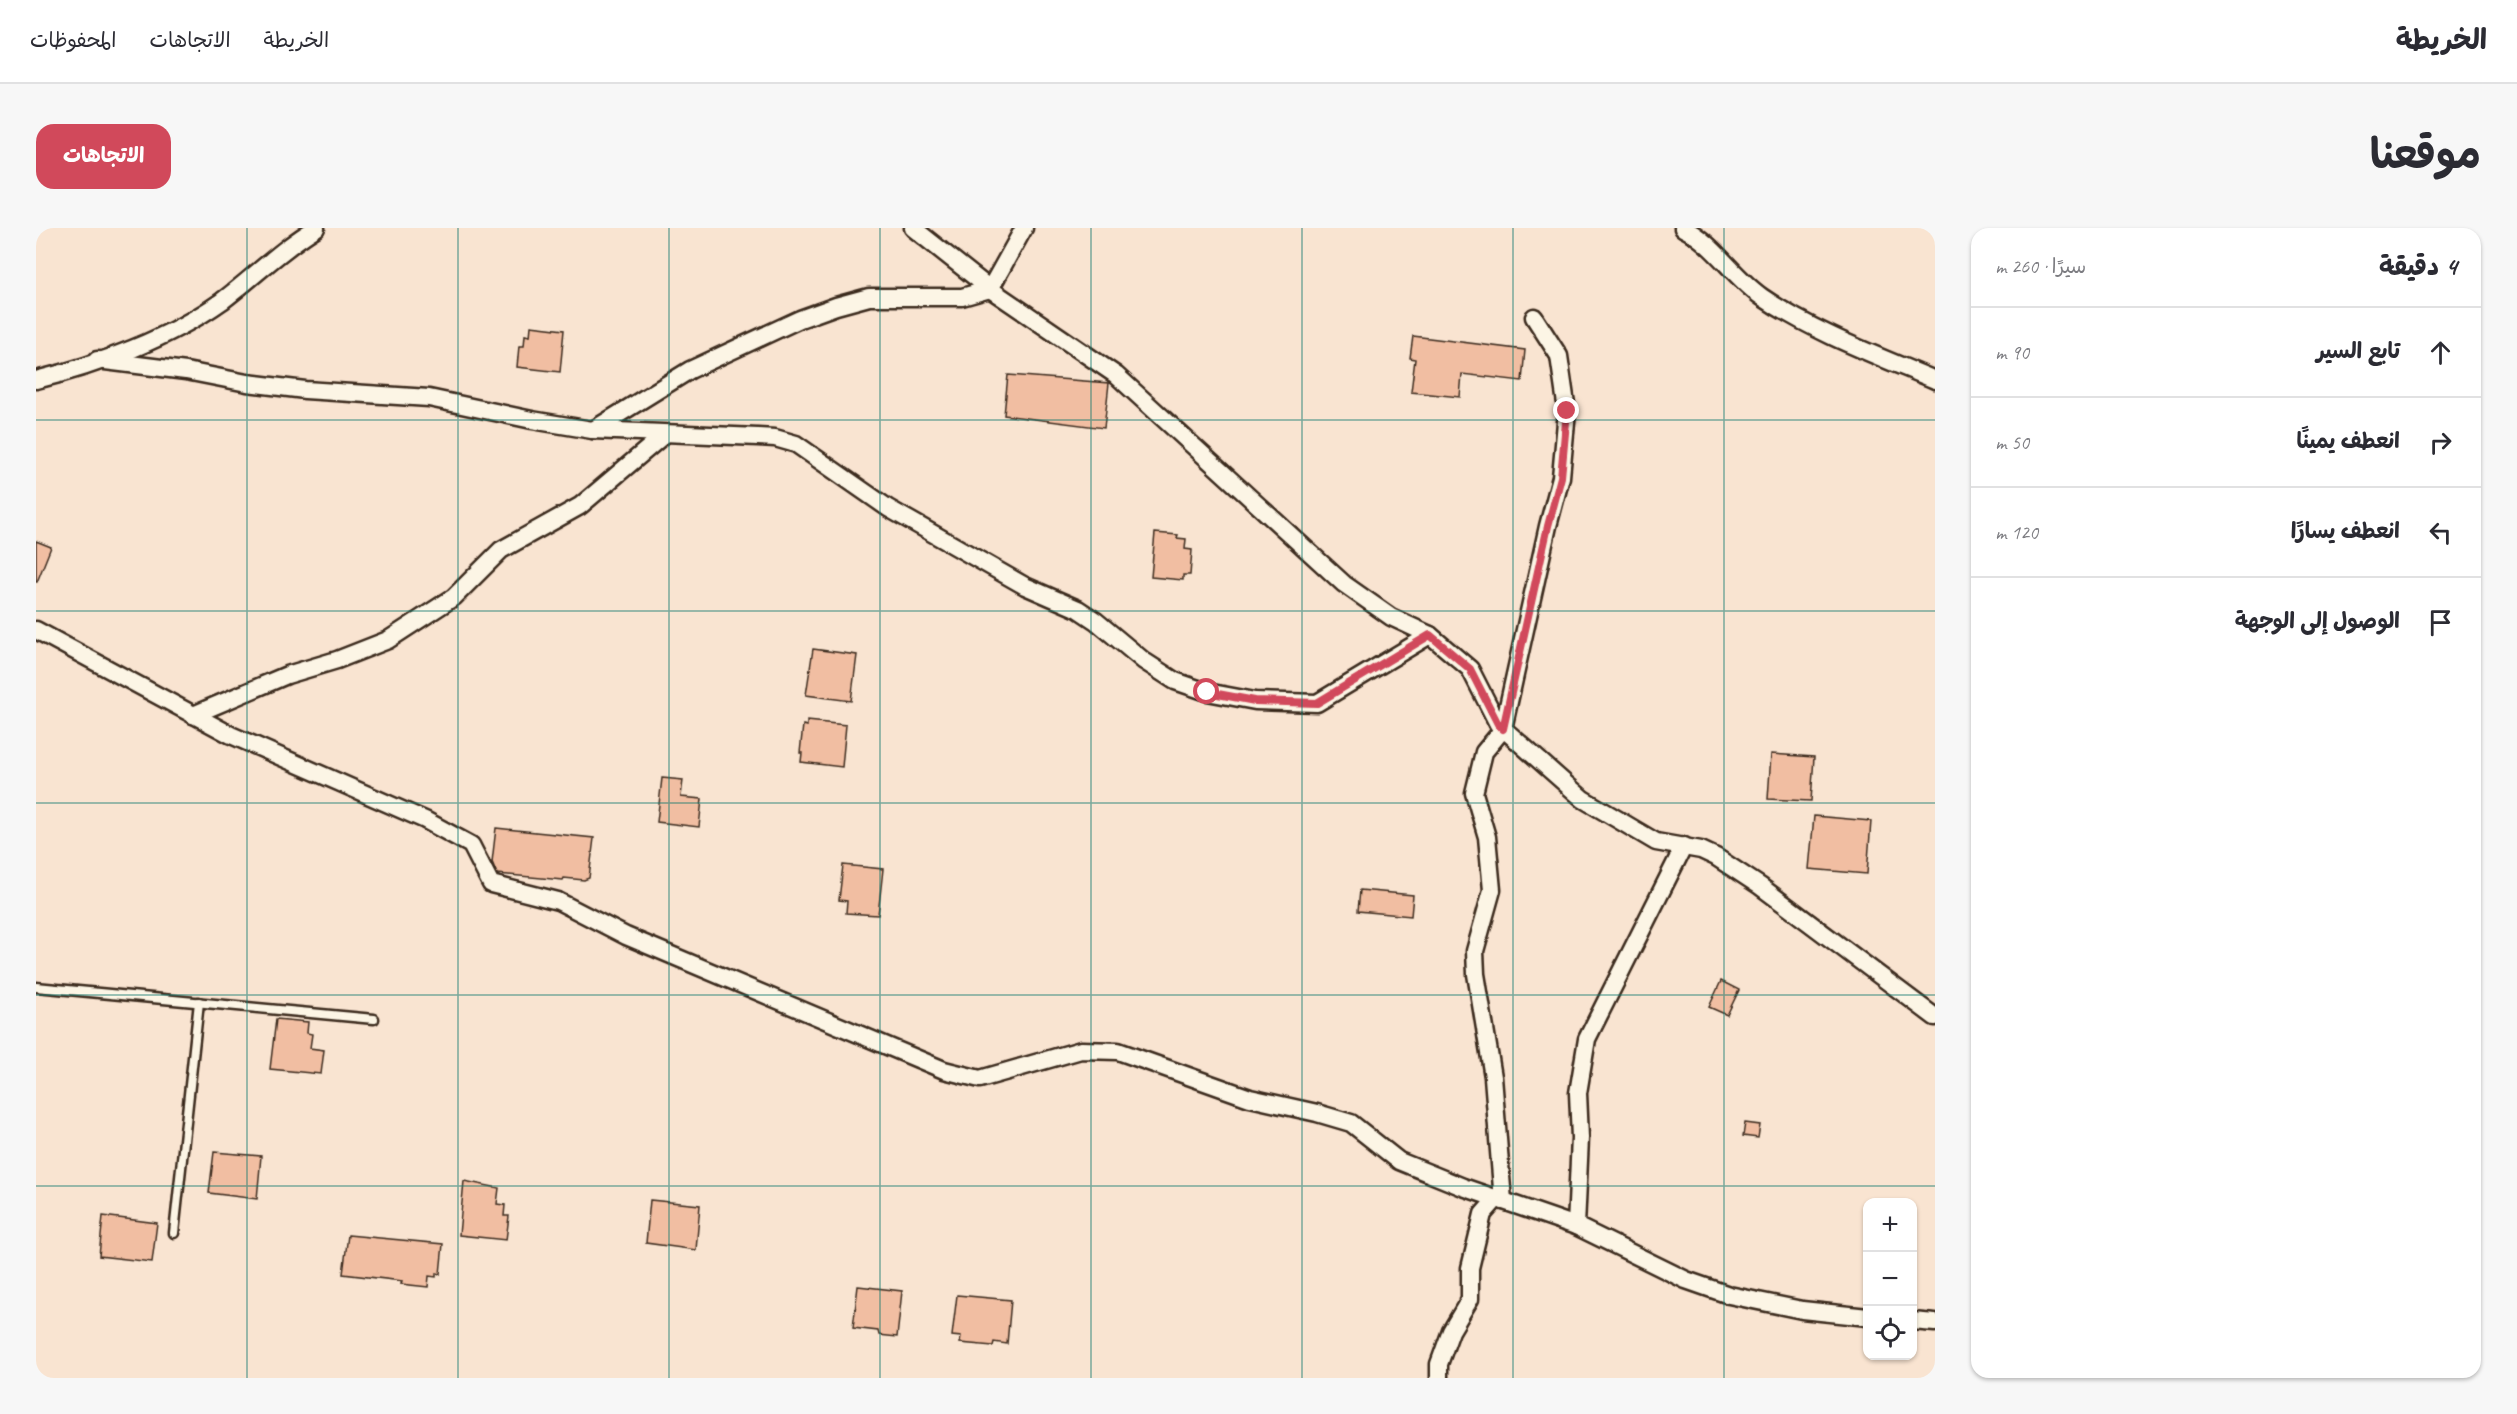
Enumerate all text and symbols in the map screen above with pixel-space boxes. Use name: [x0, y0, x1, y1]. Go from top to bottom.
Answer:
text: الخريطة: [2396, 22, 2487, 57]
text: المحفوظات: [30, 27, 116, 53]
text: الاتجاهات: [149, 27, 231, 53]
text: الخريطة: [264, 27, 329, 53]
button: الاتجاهات: [36, 124, 171, 189]
text: موقعنا: [2370, 128, 2481, 181]
text: 4 دقيقة: [2379, 250, 2457, 283]
text: سيرًا · 260 m: [1995, 254, 2086, 279]
icon: ahead: [2424, 336, 2457, 369]
text: تابع السير: [2316, 337, 2400, 365]
text: 90 m: [1995, 340, 2029, 365]
route end: [1553, 397, 1579, 423]
icon: right: [2424, 426, 2457, 459]
text: انعطف يمينًا: [2296, 427, 2400, 455]
text: 50 m: [1995, 430, 2029, 455]
icon: left: [2424, 516, 2457, 549]
text: انعطف يسارًا: [2291, 517, 2400, 545]
text: 120 m: [1995, 520, 2038, 545]
icon: arrive: [2424, 606, 2457, 639]
text: الوصول إلى الوجهة: [2235, 607, 2400, 635]
route start: [1193, 678, 1219, 704]
map controls: [1863, 1198, 1917, 1360]
button: +: [1863, 1198, 1917, 1252]
button: −: [1863, 1252, 1917, 1306]
button: locate: [1863, 1306, 1917, 1360]

